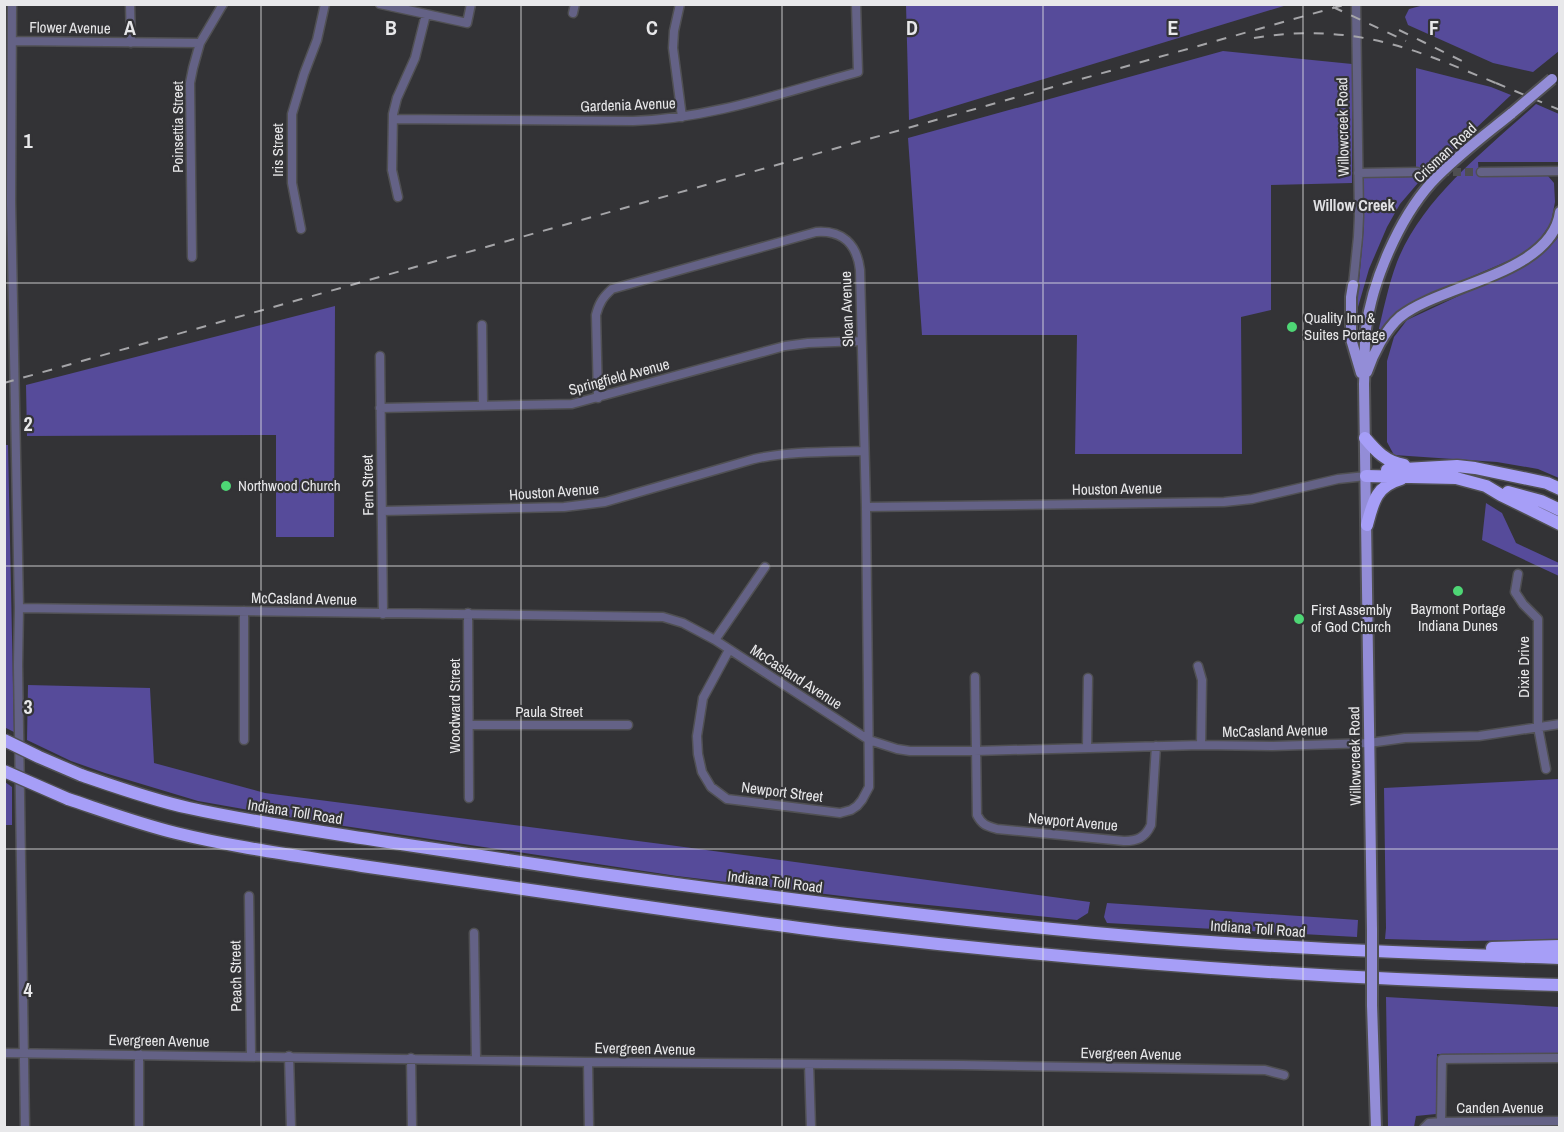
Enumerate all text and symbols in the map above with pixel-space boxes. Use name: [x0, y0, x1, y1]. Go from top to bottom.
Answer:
text: A: [124, 14, 136, 41]
text: B: [385, 14, 397, 41]
text: C: [646, 14, 658, 41]
text: D: [906, 14, 918, 41]
text: E: [1168, 14, 1179, 41]
text: F: [1429, 14, 1439, 41]
street label: Flower Avenue: [29, 16, 111, 39]
street label: Willowcreek Road: [1331, 77, 1354, 177]
street label: Poinsettia Street: [167, 81, 188, 173]
street label: Gardenia Avenue: [580, 92, 676, 117]
street label: Crisman Road: [1409, 118, 1481, 187]
street label: Iris Street: [267, 123, 288, 177]
text: 1: [23, 127, 33, 154]
district label: Willow Creek: [1313, 194, 1395, 216]
street label: Sloan Avenue: [835, 271, 858, 347]
place label: Quality Inn & Suites Portage: [1304, 307, 1386, 345]
marker: Quality Inn & Suites Portage: [1285, 320, 1299, 334]
street label: Springfield Avenue: [566, 353, 672, 400]
text: 2: [23, 410, 33, 437]
street label: Fern Street: [356, 454, 379, 516]
place label: Northwood Church: [238, 475, 341, 496]
street label: Houston Avenue: [1072, 477, 1162, 500]
street label: Houston Avenue: [508, 478, 600, 505]
marker: Northwood Church: [219, 479, 233, 493]
marker: Baymont Portage Indiana Dunes: [1451, 584, 1465, 598]
street label: McCasland Avenue: [251, 587, 357, 610]
place label: Baymont Portage Indiana Dunes: [1410, 598, 1506, 636]
place label: First Assembly of God Church: [1311, 599, 1393, 637]
marker: First Assembly of God Church: [1292, 612, 1306, 626]
street label: Dixie Drive: [1513, 636, 1534, 698]
street label: McCasland Avenue: [746, 639, 846, 714]
street label: Woodward Street: [444, 658, 465, 753]
text: 3: [23, 693, 33, 720]
street label: Paula Street: [515, 701, 583, 722]
street label: Willowcreek Road: [1343, 706, 1366, 806]
street label: McCasland Avenue: [1222, 719, 1328, 742]
street label: Newport Street: [740, 776, 825, 807]
street label: Indiana Toll Road: [246, 794, 344, 829]
street label: Newport Avenue: [1027, 807, 1119, 836]
street label: Indiana Toll Road: [726, 865, 824, 898]
street label: Indiana Toll Road: [1210, 915, 1306, 942]
street label: Peach Street: [224, 940, 247, 1012]
text: 4: [23, 976, 33, 1003]
street label: Evergreen Avenue: [108, 1029, 210, 1052]
street label: Evergreen Avenue: [594, 1037, 696, 1060]
street label: Evergreen Avenue: [1080, 1042, 1182, 1065]
street label: Canden Avenue: [1456, 1097, 1544, 1118]

